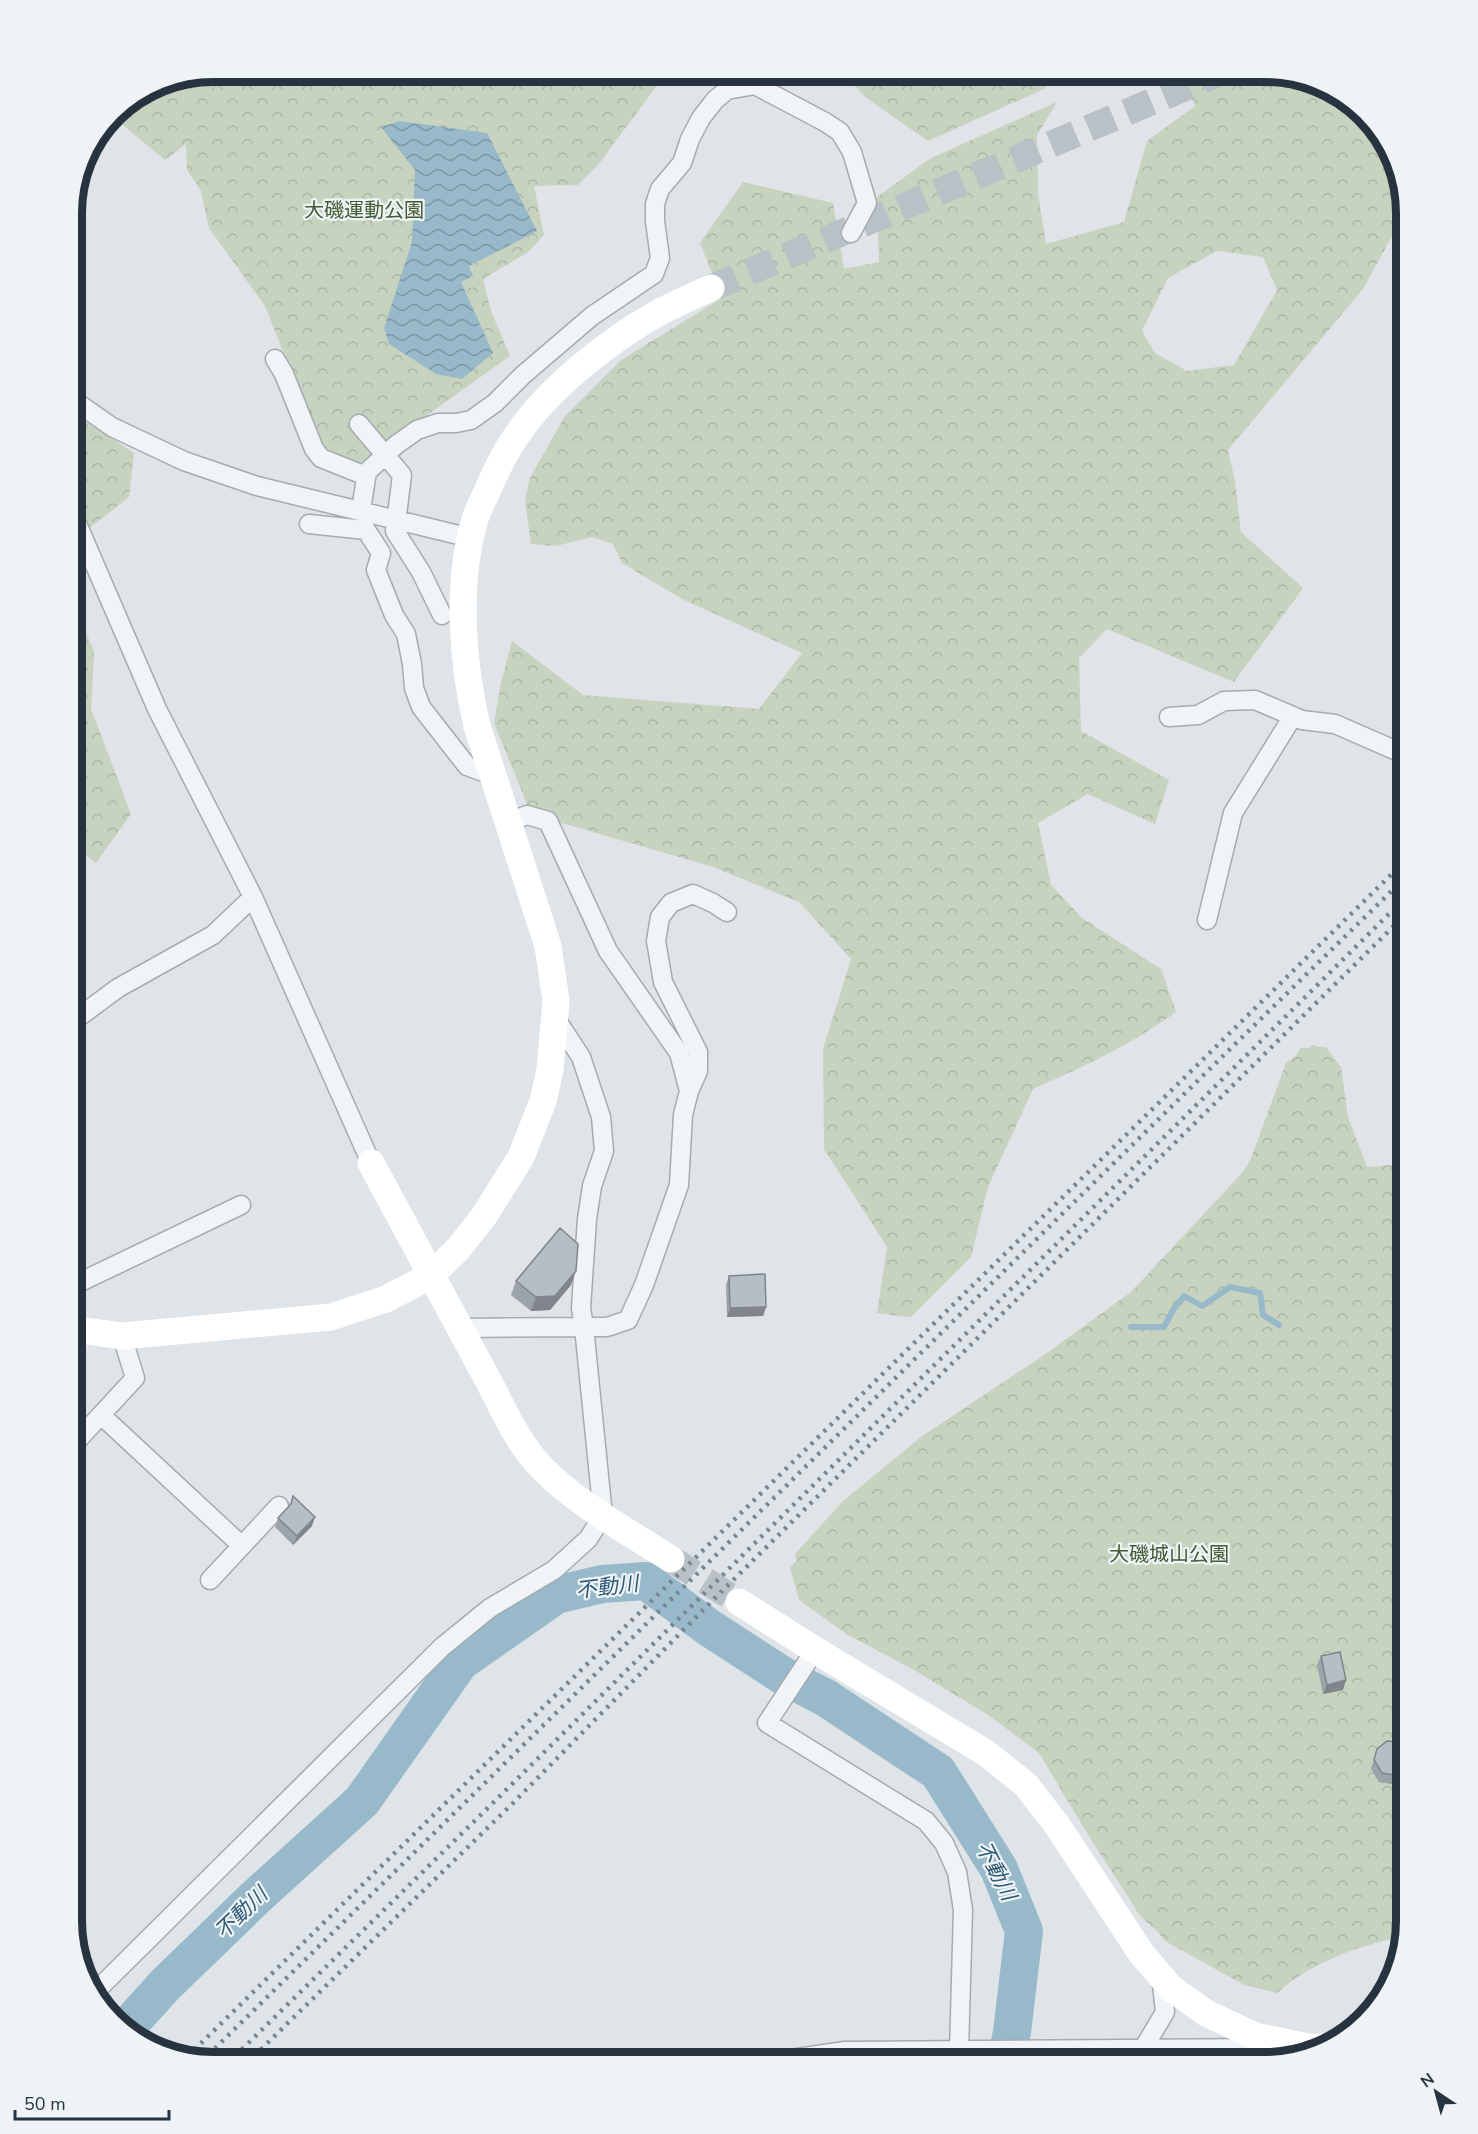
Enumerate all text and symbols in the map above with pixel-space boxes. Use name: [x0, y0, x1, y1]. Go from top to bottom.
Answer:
park label: 大磯運動公園: [304, 197, 424, 224]
park label: 大磯城山公園: [1109, 1541, 1229, 1568]
water label: 不動川: [574, 1569, 642, 1605]
water label: 不動川: [969, 1837, 1024, 1907]
water label: 不動川: [209, 1880, 275, 1945]
north arrow: [1406, 2062, 1466, 2122]
text: N: [1416, 2068, 1439, 2093]
scale bar: [15, 2083, 170, 2121]
text: 50 m: [24, 2092, 66, 2116]

